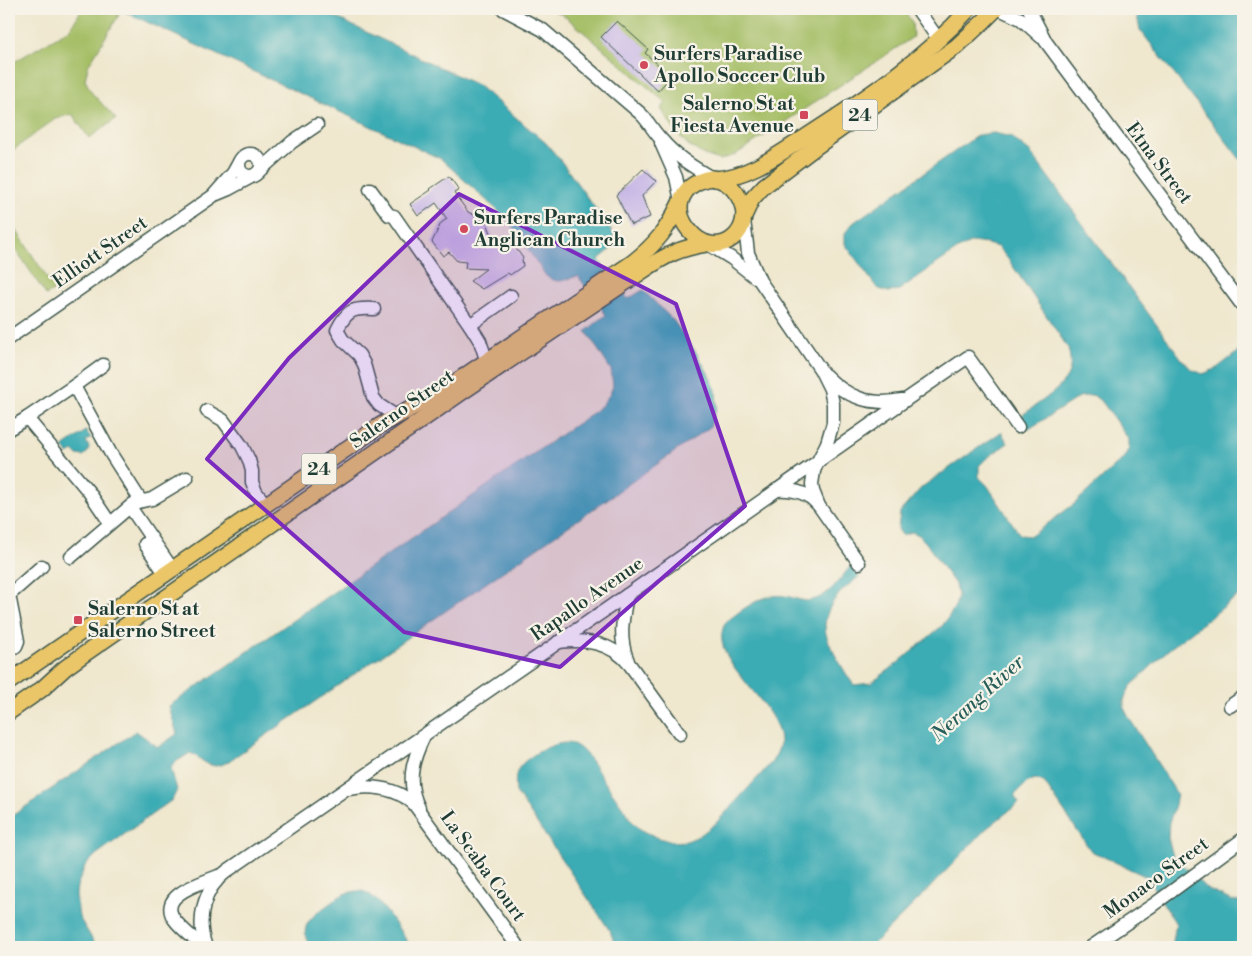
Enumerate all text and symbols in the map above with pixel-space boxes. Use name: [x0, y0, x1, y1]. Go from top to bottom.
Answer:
place label: Surfers Paradise Apollo Soccer Club: [653, 42, 826, 88]
marker: Surfers Paradise Apollo Soccer Club: [638, 59, 650, 71]
place label: Salerno St at Fiesta Avenue: [670, 92, 794, 138]
road number: 24: [842, 100, 878, 130]
marker: Salerno St at Fiesta Avenue: [798, 109, 810, 121]
street label: Etna Street: [1120, 117, 1198, 209]
place label: Surfers Paradise Anglican Church: [473, 206, 625, 252]
street label: Elliott Street: [48, 210, 152, 293]
marker: Surfers Paradise Anglican Church: [458, 223, 470, 235]
street label: Salerno Street: [345, 364, 459, 454]
road number: 24: [302, 454, 336, 484]
street label: Rapallo Avenue: [526, 551, 648, 647]
place label: Salerno St at Salerno Street: [88, 597, 216, 643]
marker: Salerno St at Salerno Street: [72, 614, 84, 626]
water label: Nerang River: [925, 650, 1030, 748]
street label: La Scaba Court: [435, 806, 531, 926]
street label: Monaco Street: [1099, 832, 1214, 924]

